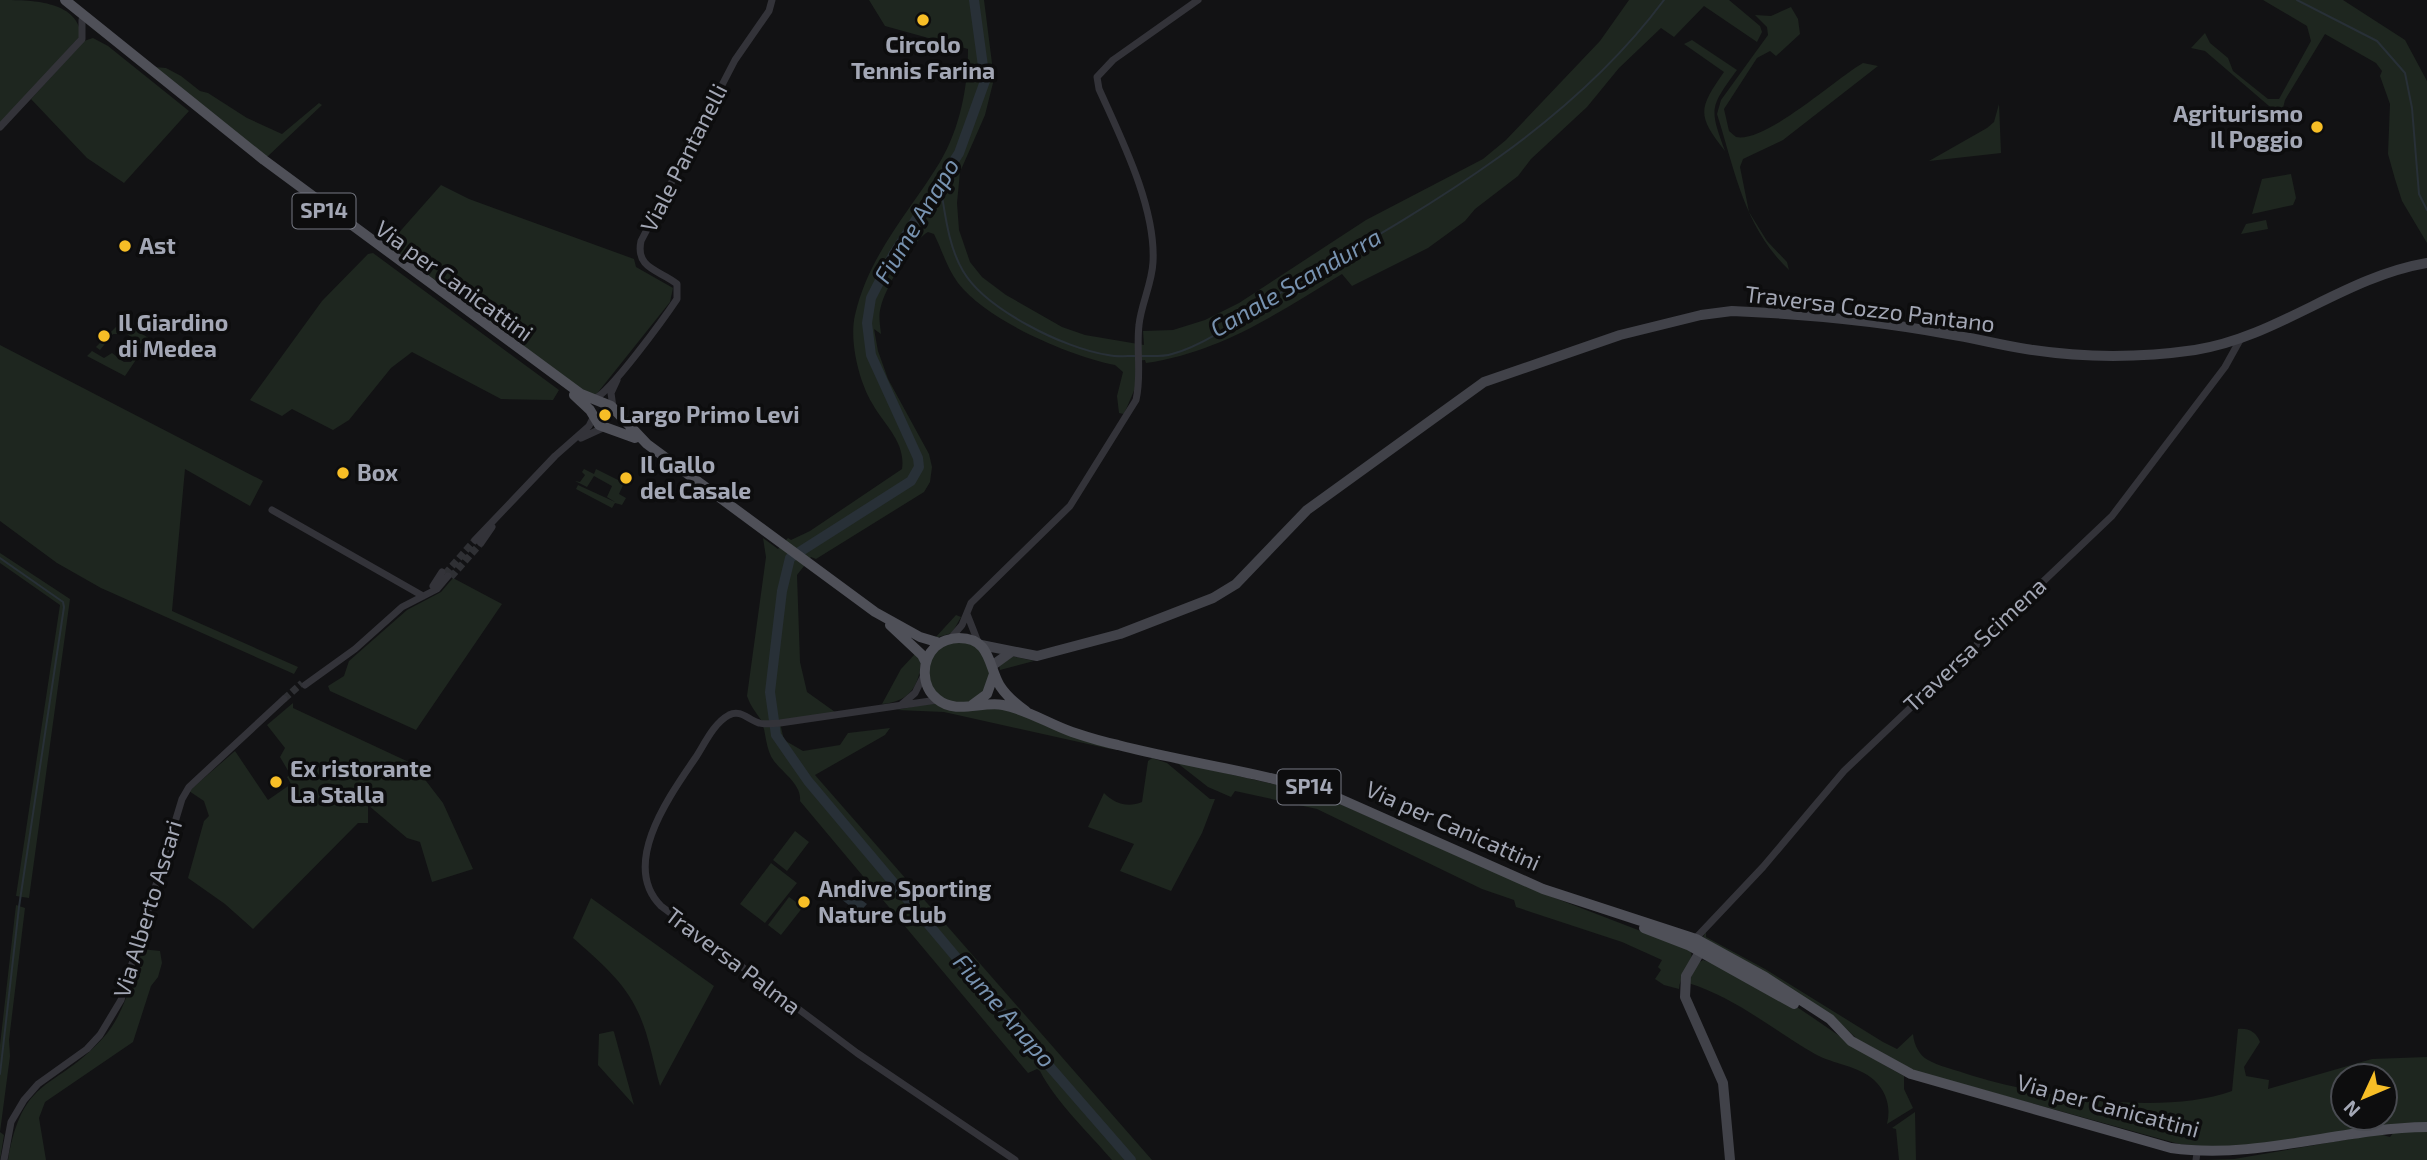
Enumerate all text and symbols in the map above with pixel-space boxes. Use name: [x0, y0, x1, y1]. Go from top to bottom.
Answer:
marker: Circolo Tennis Farina: [915, 12, 931, 28]
place label: Circolo Tennis Farina: [851, 30, 995, 84]
street label: Viale Pantanelli: [634, 79, 732, 236]
place label: Agriturismo Il Poggio: [2173, 99, 2303, 153]
marker: Agriturismo Il Poggio: [2309, 119, 2325, 135]
water label: Fiume Anapo: [867, 152, 964, 288]
road number: SP14: [292, 194, 356, 228]
street label: Via per Canicattini: [370, 214, 539, 347]
water label: Canale Scandurra: [1205, 221, 1386, 342]
place label: Ast: [139, 231, 176, 259]
marker: Ast: [117, 238, 133, 254]
street label: Traversa Cozzo Pantano: [1744, 279, 1997, 337]
place label: Il Giardino di Medea: [118, 308, 228, 362]
marker: Il Giardino di Medea: [96, 328, 112, 344]
place label: Largo Primo Levi: [619, 400, 800, 428]
marker: Largo Primo Levi: [597, 407, 613, 423]
place label: Il Gallo del Casale: [640, 450, 751, 504]
place label: Box: [357, 458, 398, 486]
marker: Box: [335, 465, 351, 481]
marker: Il Gallo del Casale: [618, 470, 634, 486]
street label: Traversa Scimena: [1897, 571, 2051, 717]
place label: Ex ristorante La Stalla: [290, 754, 432, 808]
road number: SP14: [1278, 770, 1340, 804]
marker: Ex ristorante La Stalla: [268, 774, 284, 790]
street label: Via per Canicattini: [1362, 774, 1545, 876]
street label: Via Alberto Ascari: [107, 817, 187, 1001]
place label: Andive Sporting Nature Club: [818, 874, 992, 928]
marker: Andive Sporting Nature Club: [796, 894, 812, 910]
street label: Traversa Palma: [661, 900, 807, 1020]
water label: Fiume Anapo: [948, 947, 1062, 1073]
north arrow: [2329, 1062, 2399, 1132]
street label: Via per Canicattini: [2014, 1067, 2203, 1143]
text: N: [2338, 1096, 2364, 1122]

